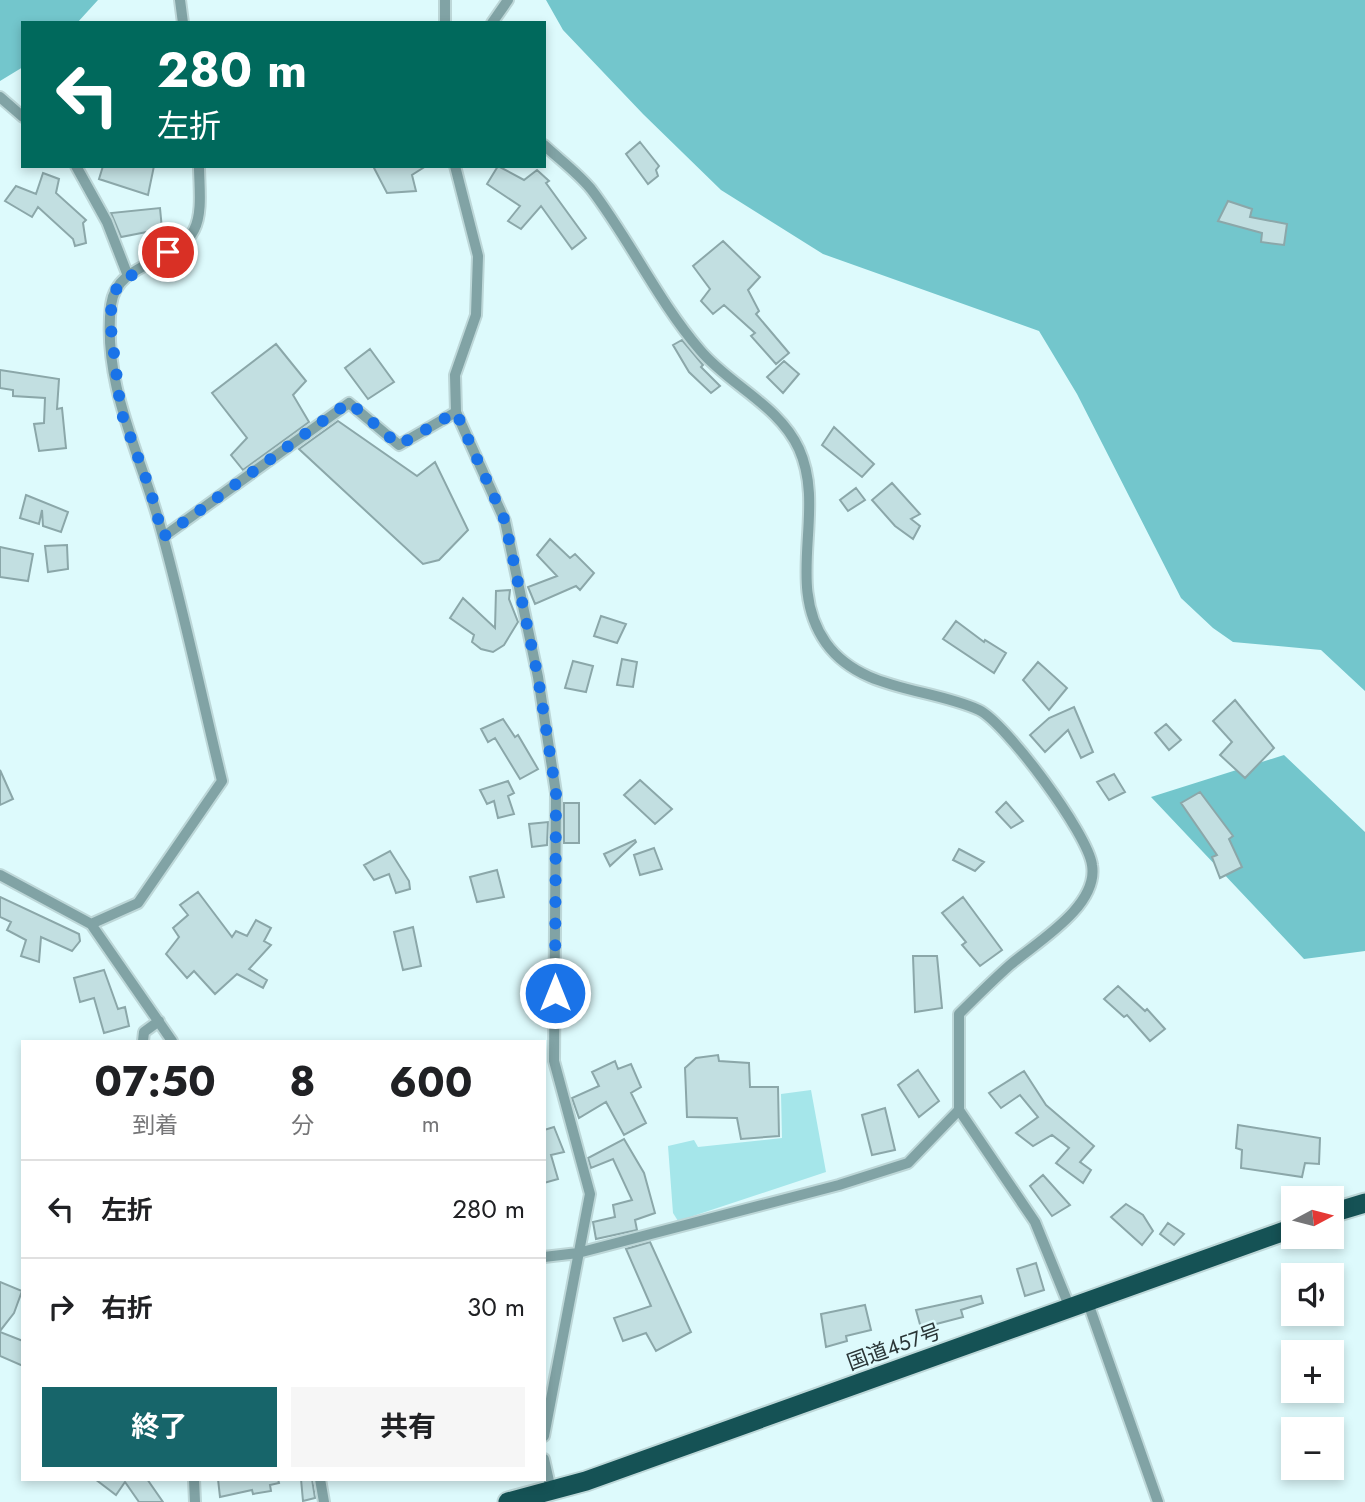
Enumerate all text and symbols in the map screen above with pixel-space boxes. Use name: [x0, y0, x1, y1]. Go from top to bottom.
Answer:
text: 280 m: [157, 35, 307, 105]
icon: left: [42, 49, 133, 140]
text: 左折: [157, 103, 221, 149]
pin: [138, 222, 198, 282]
icon: arrive: [149, 233, 187, 271]
position arrow: [518, 956, 592, 1030]
text: 07:50: [94, 1051, 216, 1112]
text: 8: [289, 1051, 316, 1112]
text: 600: [389, 1052, 473, 1113]
text: m: [422, 1107, 440, 1141]
text: 到着: [132, 1108, 178, 1142]
text: 分: [291, 1108, 314, 1142]
north arrow: [1281, 1186, 1344, 1250]
map controls: [1281, 1186, 1344, 1480]
icon: left: [42, 1190, 80, 1228]
text: 280 m: [452, 1190, 525, 1228]
text: 左折: [101, 1191, 153, 1229]
button: sound: [1281, 1263, 1344, 1326]
icon: right: [42, 1288, 80, 1326]
text: 30 m: [467, 1288, 525, 1326]
text: 右折: [101, 1289, 153, 1327]
street label: 国道457号: [843, 1316, 945, 1378]
button: +: [1281, 1340, 1344, 1403]
button: 終了: [42, 1387, 277, 1467]
button: 共有: [291, 1387, 525, 1467]
button: −: [1281, 1417, 1344, 1480]

